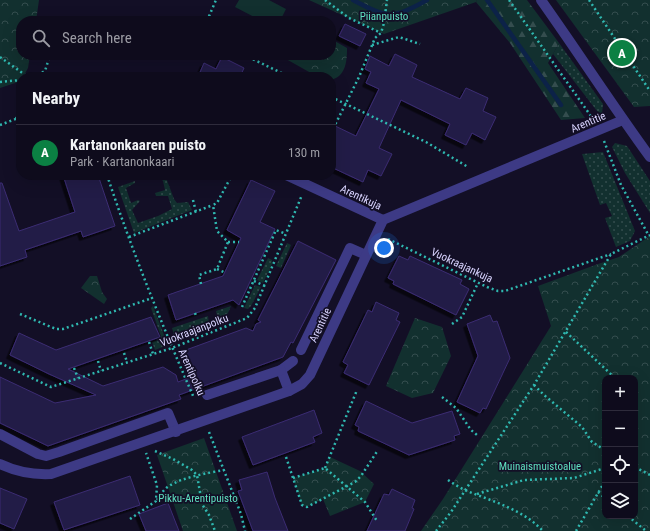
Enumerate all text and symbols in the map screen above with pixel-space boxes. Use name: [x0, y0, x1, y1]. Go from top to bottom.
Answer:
park label: Piianpuisto: [360, 10, 409, 23]
search box: [16, 16, 336, 60]
icon: search: [30, 27, 52, 49]
text: Search here: [62, 29, 132, 47]
pin: A: [609, 38, 635, 68]
text: Nearby: [32, 88, 80, 108]
street label: Arentitie: [569, 109, 608, 136]
text: Kartanonkaaren puisto: [70, 136, 206, 154]
text: A: [41, 145, 49, 160]
text: 130 m: [288, 145, 320, 160]
text: Park · Kartanonkaari: [70, 154, 174, 169]
street label: Arentikuja: [338, 182, 383, 213]
your location: [374, 238, 394, 258]
street label: Vuokraajankuja: [429, 245, 495, 285]
street label: Arentitie: [307, 306, 334, 345]
street label: Vuokraajanpolku: [158, 311, 230, 349]
street label: Arentipolku: [176, 347, 208, 398]
map controls: [602, 375, 638, 519]
button: +: [602, 375, 638, 411]
button: −: [602, 411, 638, 447]
button: locate: [602, 447, 638, 483]
park label: Muinaismuistoalue: [499, 460, 581, 473]
button: layers: [602, 483, 638, 519]
park label: Pikku-Arentipuisto: [158, 492, 238, 505]

